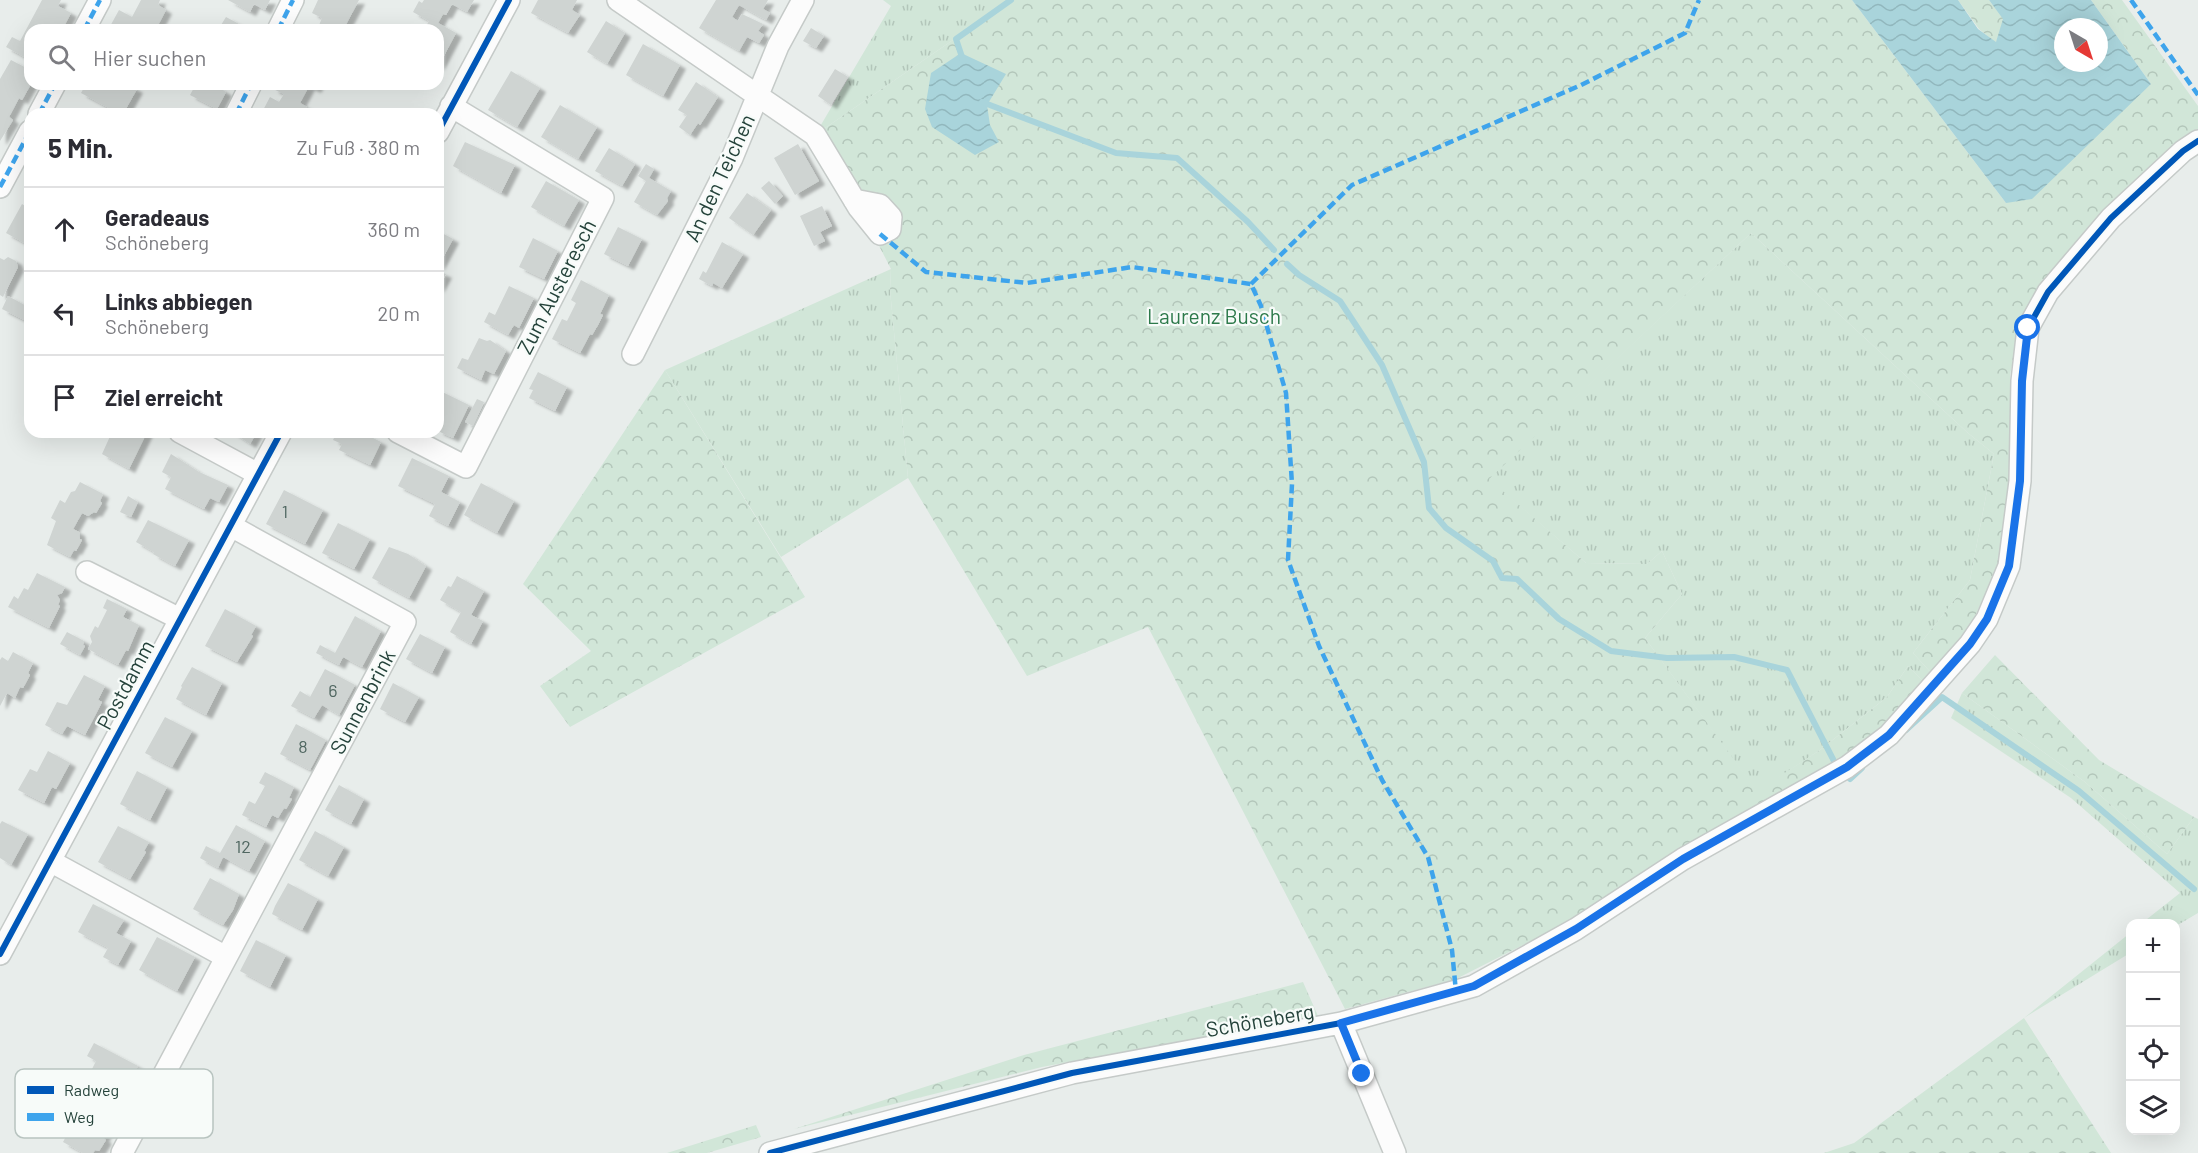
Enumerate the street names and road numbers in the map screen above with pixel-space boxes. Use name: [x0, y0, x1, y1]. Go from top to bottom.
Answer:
street label: An den Teichen: [678, 110, 759, 245]
street label: Zum Austeresch: [511, 215, 600, 358]
street label: Postdamm: [91, 635, 159, 733]
street label: Sunnenbrink: [324, 645, 400, 758]
street label: Schöneberg: [1204, 998, 1316, 1041]

